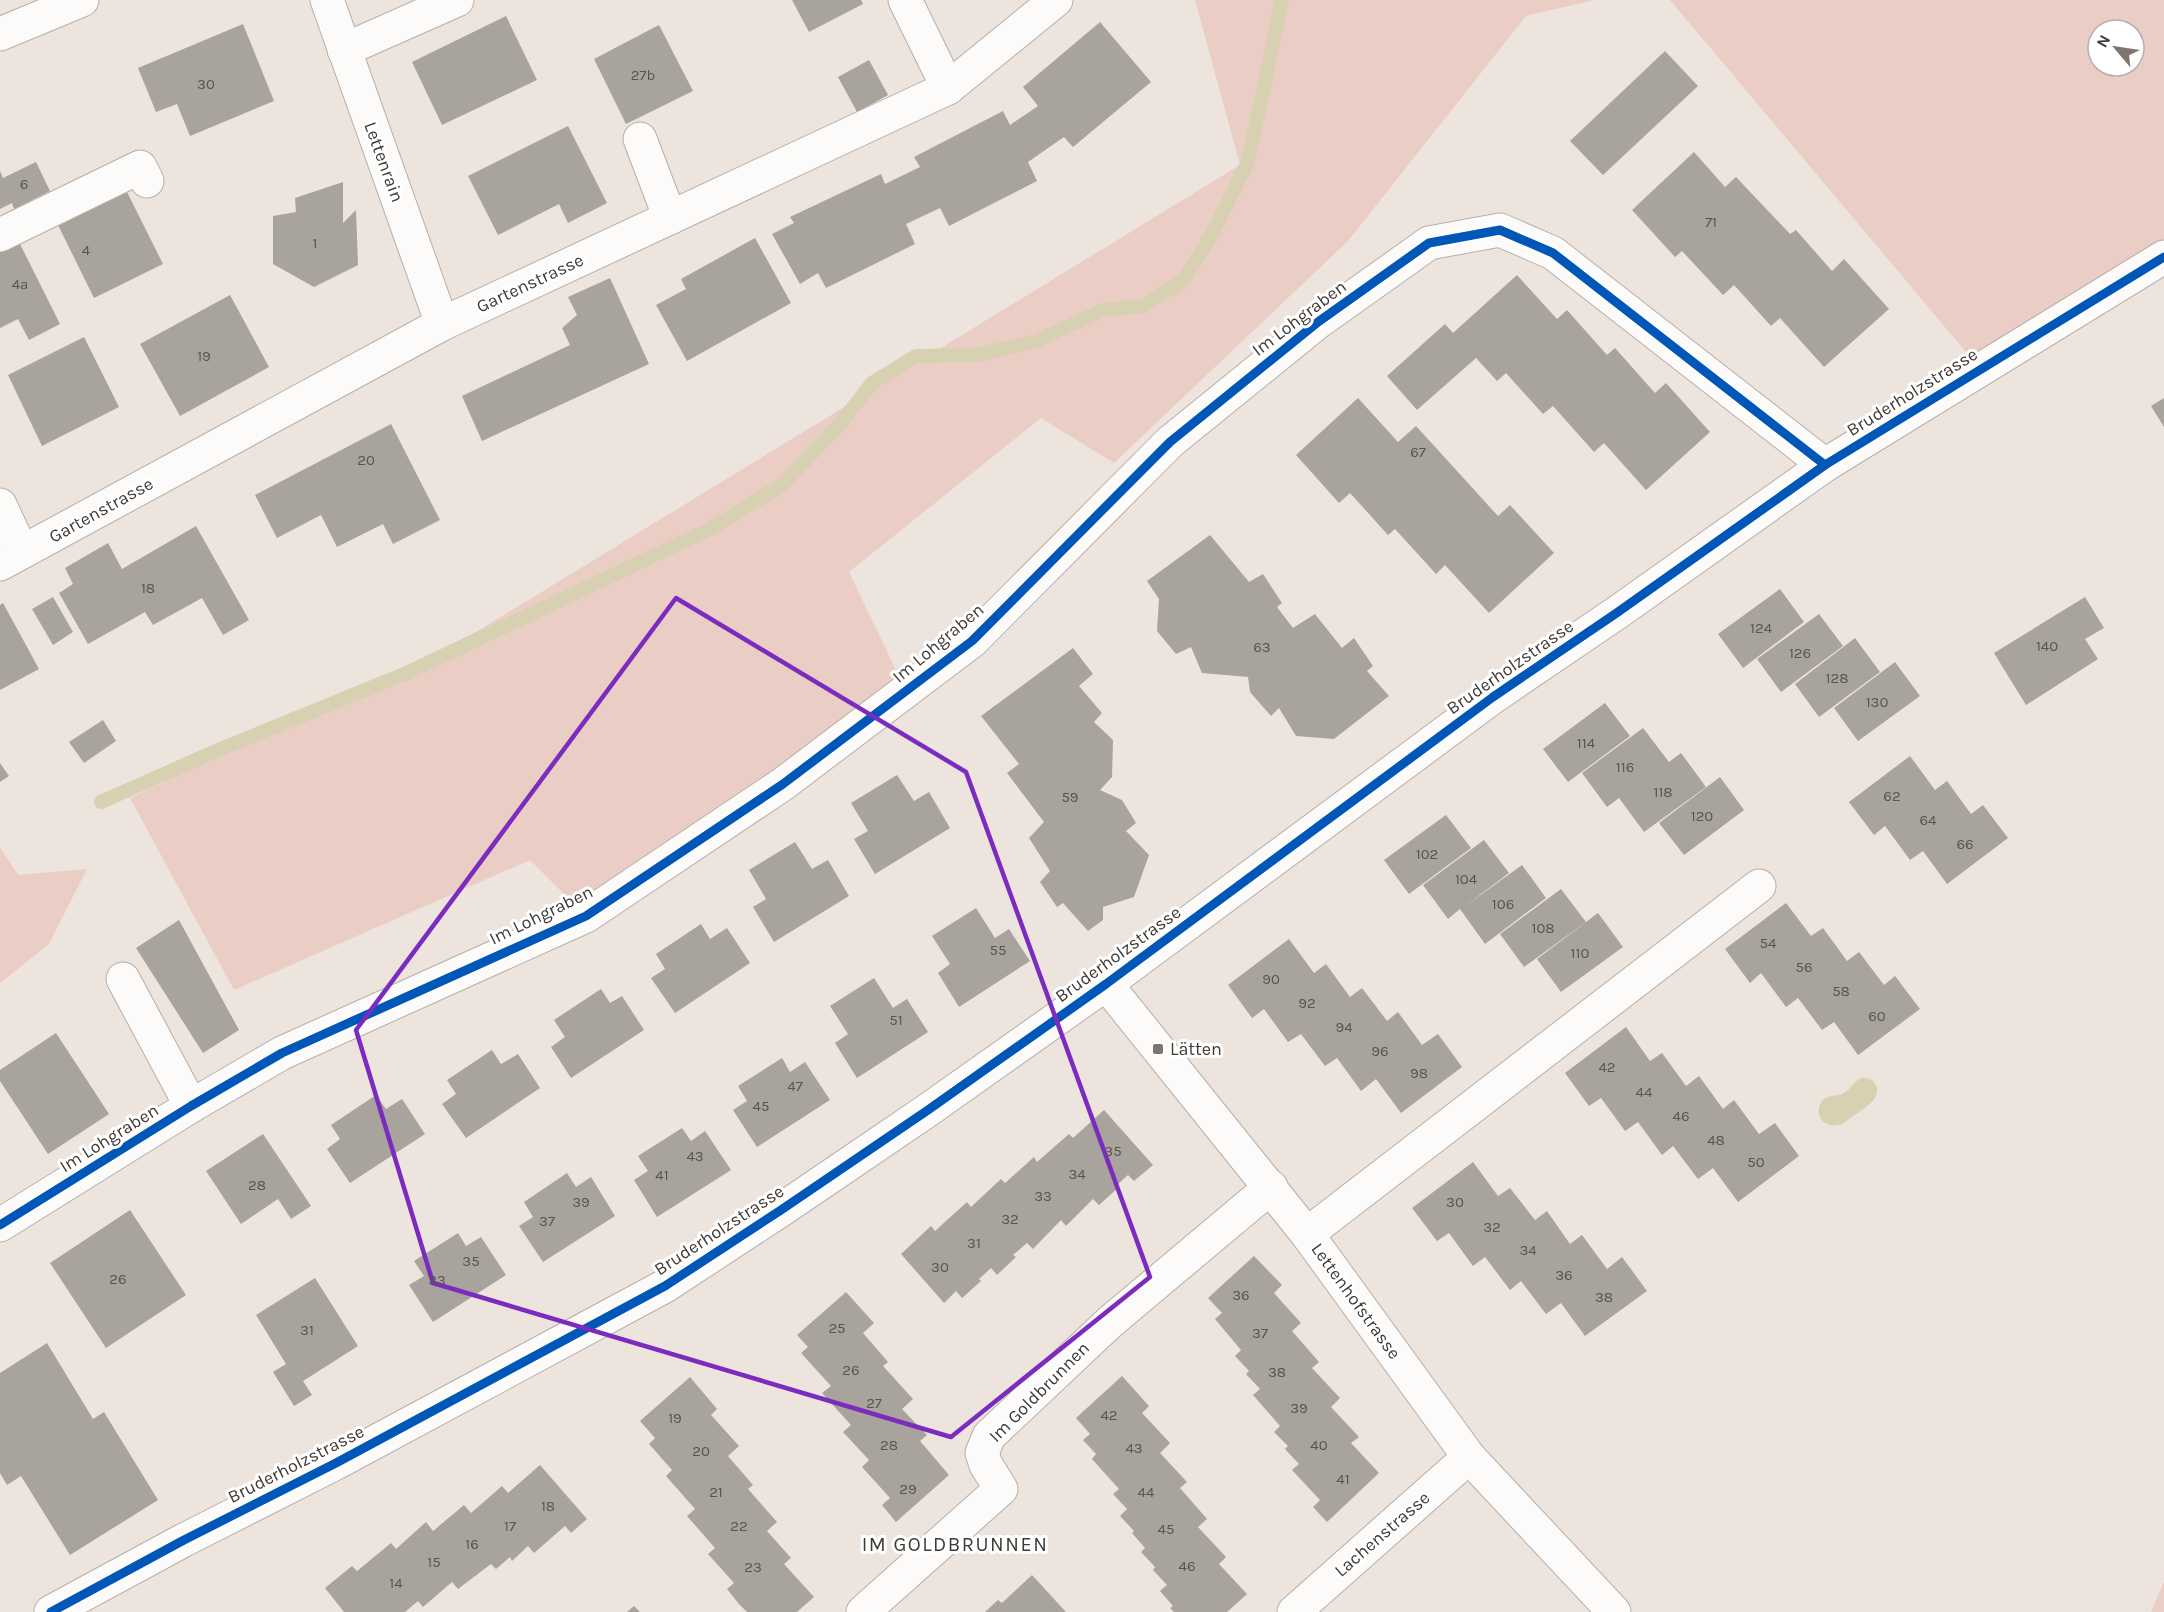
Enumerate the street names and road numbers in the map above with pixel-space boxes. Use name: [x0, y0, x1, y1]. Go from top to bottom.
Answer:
street label: Lettenrain: [359, 119, 409, 205]
street label: Gartenstrasse: [473, 249, 587, 317]
street label: Im Lohgraben: [1247, 275, 1351, 361]
street label: Bruderholzstrasse: [1843, 343, 1981, 441]
street label: Gartenstrasse: [45, 472, 157, 548]
street label: Im Lohgraben: [888, 598, 988, 688]
street label: Bruderholzstrasse: [1442, 615, 1578, 719]
street label: Im Lohgraben: [486, 880, 596, 950]
street label: Bruderholzstrasse: [1051, 901, 1185, 1007]
street label: Im Lohgraben: [55, 1099, 163, 1177]
street label: Bruderholzstrasse: [650, 1180, 788, 1280]
street label: Lettenhofstrasse: [1306, 1238, 1406, 1364]
street label: Im Goldbrunnen: [984, 1337, 1094, 1447]
street label: Bruderholzstrasse: [224, 1420, 368, 1508]
street label: Lachenstrasse: [1330, 1487, 1434, 1581]

